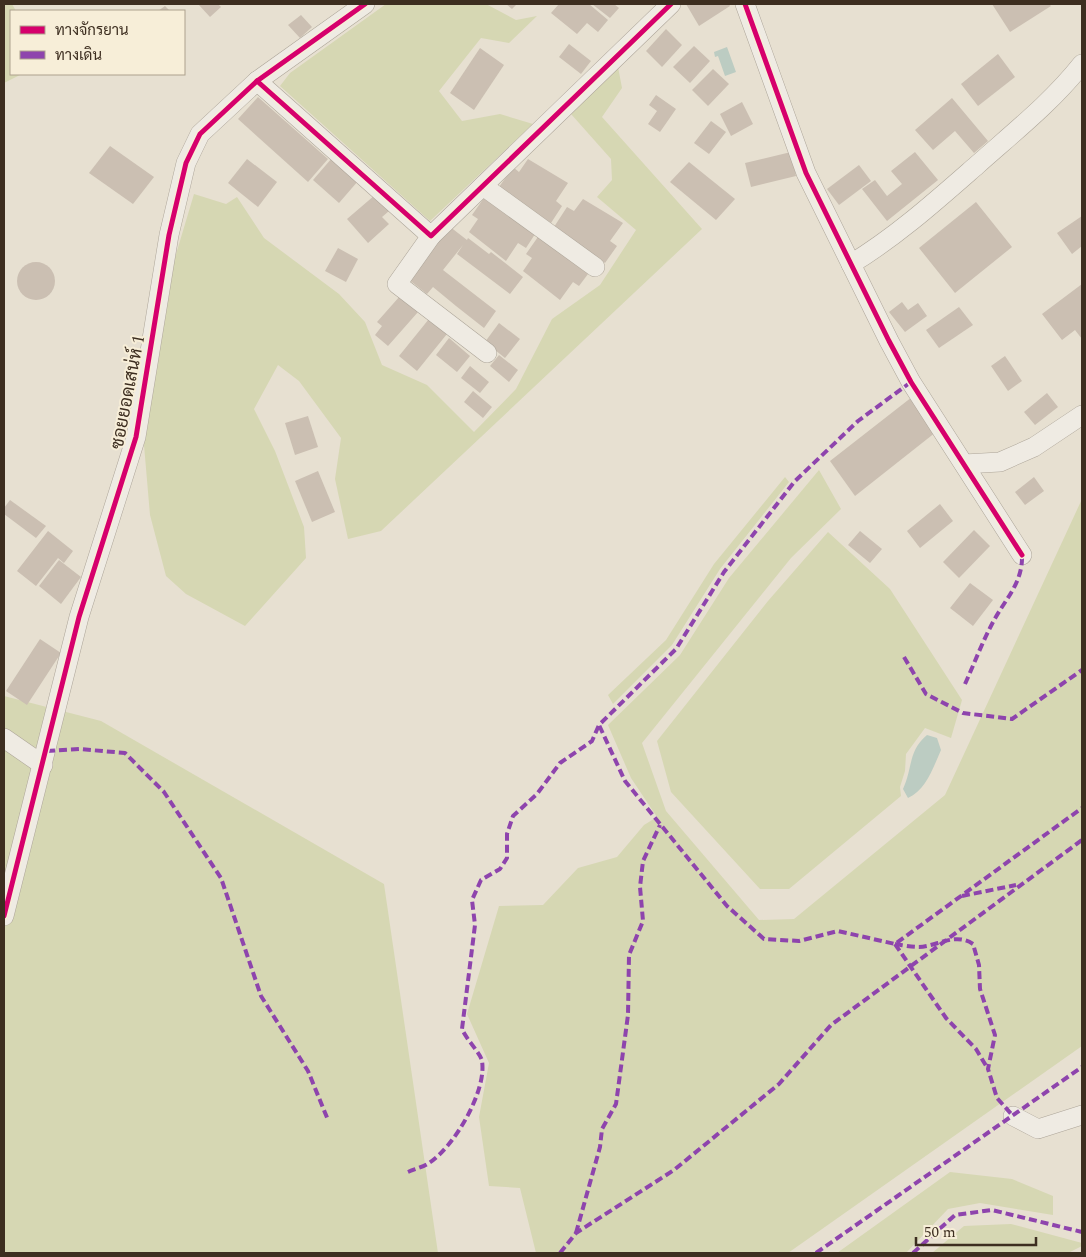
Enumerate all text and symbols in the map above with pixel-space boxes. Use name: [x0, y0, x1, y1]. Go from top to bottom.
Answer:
legend: [10, 10, 185, 75]
text: ทางจักรยาน: [55, 19, 129, 42]
text: ทางเดิน: [55, 44, 102, 67]
street label: ซอยยอดเสน่ห์ 1: [104, 333, 152, 451]
scale bar: [916, 1214, 1036, 1246]
text: 50 m: [924, 1221, 956, 1244]

